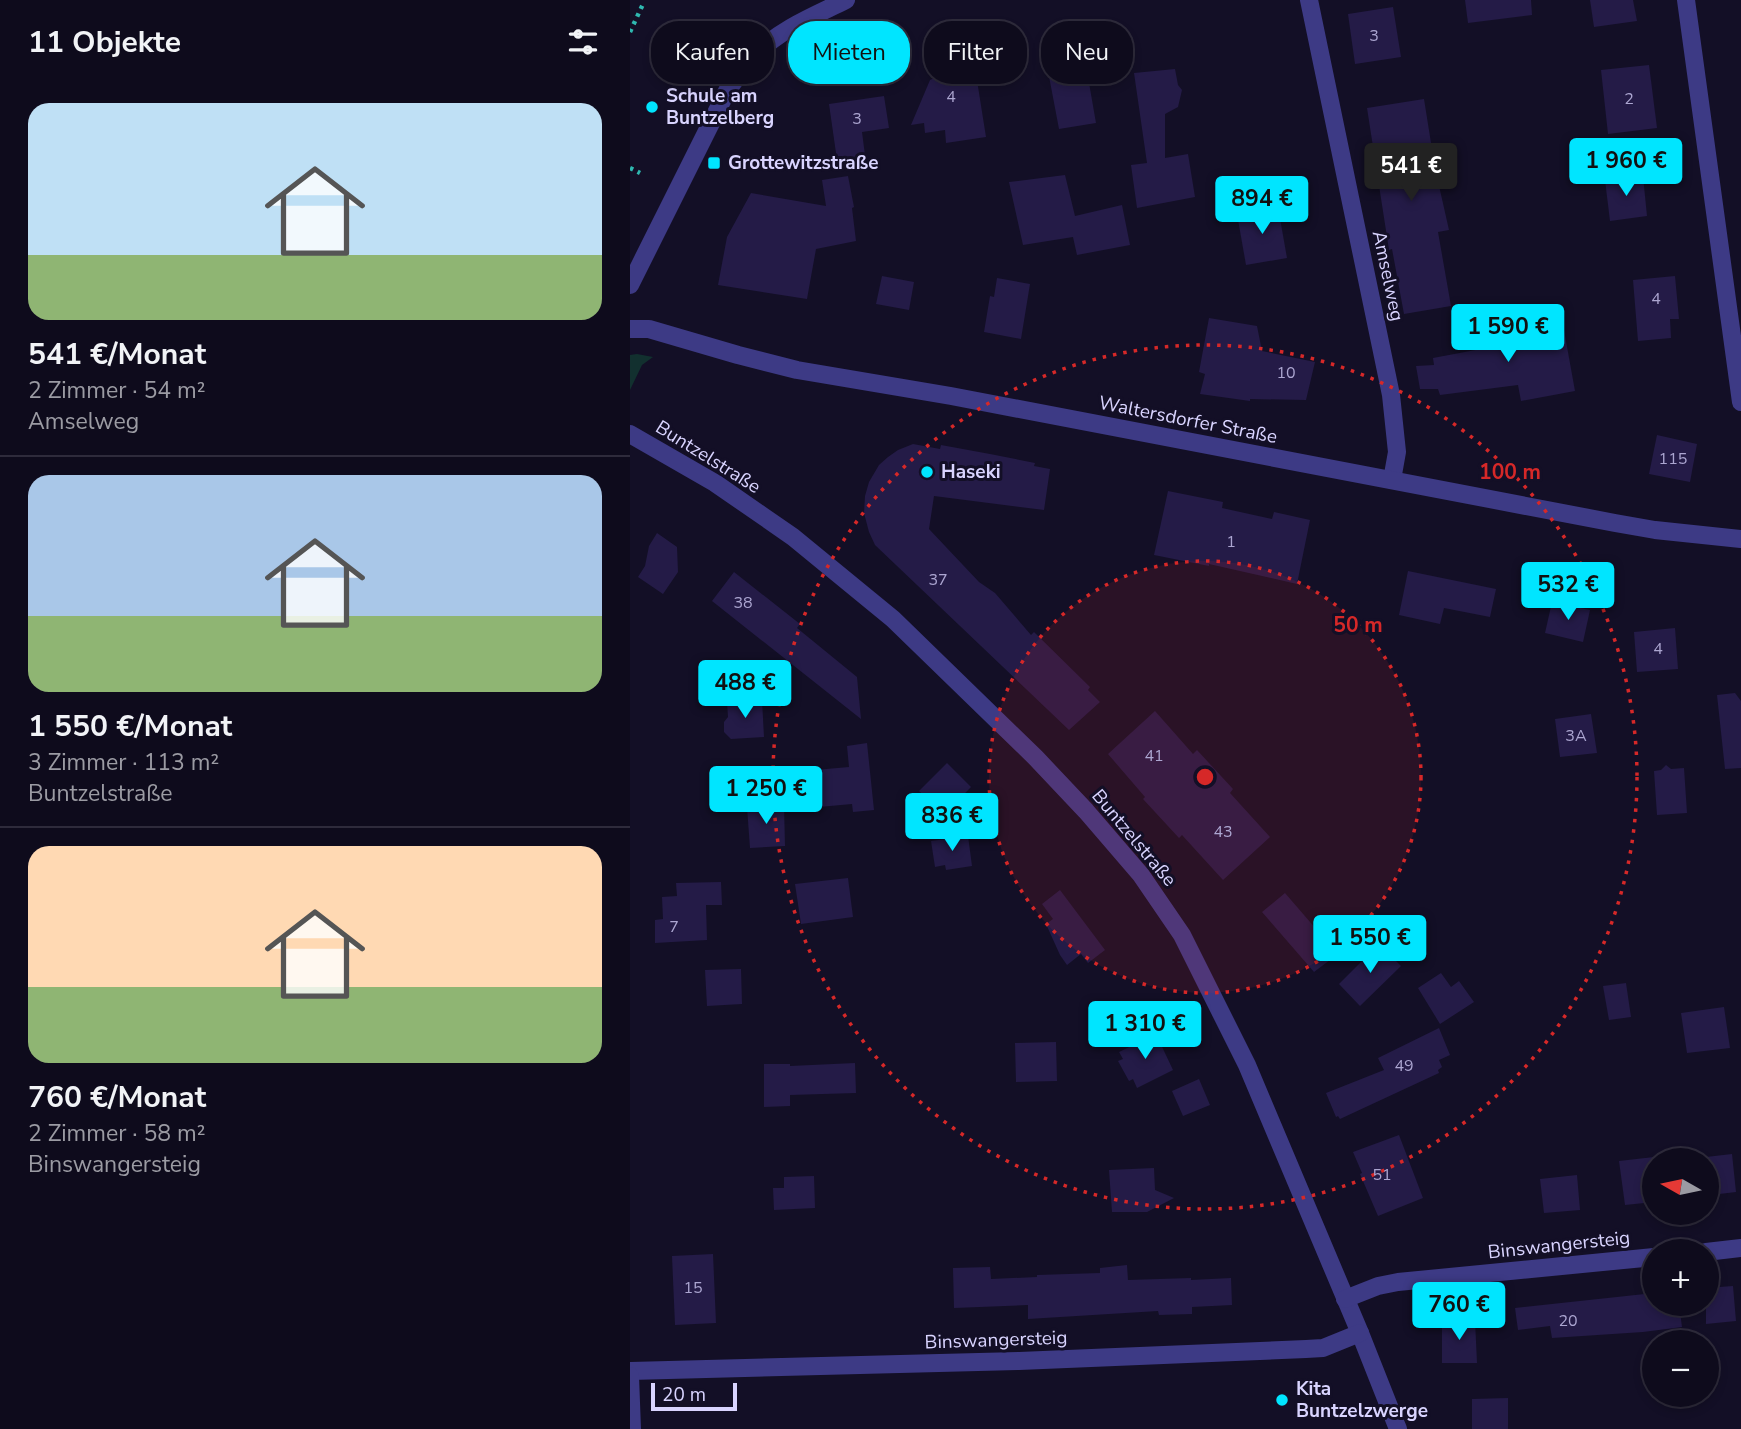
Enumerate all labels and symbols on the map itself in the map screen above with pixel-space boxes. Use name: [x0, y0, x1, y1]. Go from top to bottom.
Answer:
house number: 3: [1369, 25, 1379, 47]
place label: Schule am Buntzelberg: [666, 83, 774, 131]
house number: 4: [946, 86, 956, 108]
house number: 2: [1624, 88, 1634, 110]
marker: Schule am Buntzelberg: [644, 99, 660, 115]
house number: 3: [852, 108, 862, 130]
pin: 1 960 €: [1561, 138, 1691, 198]
pin: 541 €: [1362, 144, 1460, 203]
place label: Grottewitzstraße: [728, 150, 878, 176]
marker: Grottewitzstraße: [706, 155, 722, 171]
pin: 894 €: [1213, 176, 1311, 236]
street label: Amselweg: [1366, 228, 1410, 324]
house number: 4: [1651, 288, 1661, 310]
pin: 1 590 €: [1443, 304, 1573, 364]
house number: 10: [1276, 362, 1296, 384]
street label: Waltersdorfer Straße: [1096, 390, 1280, 450]
street label: Buntzelstraße: [650, 414, 766, 500]
house number: 115: [1659, 448, 1687, 470]
text: 100 m: [1479, 458, 1541, 486]
place label: Haseki: [941, 459, 1001, 485]
marker: Haseki: [919, 464, 935, 480]
house number: 1: [1226, 531, 1236, 553]
pin: 532 €: [1519, 562, 1617, 622]
house number: 37: [928, 569, 948, 591]
house number: 38: [733, 592, 753, 614]
text: 50 m: [1333, 611, 1383, 639]
house number: 4: [1653, 638, 1663, 660]
pin: 488 €: [696, 660, 794, 720]
house number: 3A: [1565, 725, 1587, 747]
house number: 41: [1144, 745, 1164, 767]
centre of rings: [1193, 765, 1217, 789]
pin: 1 250 €: [701, 766, 831, 826]
street label: Buntzelstraße: [1086, 784, 1182, 892]
pin: 836 €: [903, 794, 1001, 853]
house number: 43: [1213, 821, 1233, 843]
house number: 7: [669, 916, 679, 938]
pin: 1 550 €: [1305, 916, 1435, 975]
pin: 1 310 €: [1080, 1002, 1210, 1061]
house number: 49: [1394, 1055, 1414, 1077]
north arrow: [1642, 1148, 1718, 1225]
house number: 51: [1372, 1164, 1392, 1186]
street label: Binswangersteig: [1487, 1225, 1631, 1265]
house number: 15: [683, 1277, 703, 1299]
pin: 760 €: [1410, 1282, 1508, 1342]
house number: 20: [1558, 1310, 1578, 1332]
street label: Binswangersteig: [924, 1325, 1068, 1355]
place label: Kita Buntzelzwerge: [1296, 1376, 1428, 1424]
scale bar: [651, 1380, 737, 1412]
marker: Kita Buntzelzwerge: [1274, 1392, 1290, 1408]

